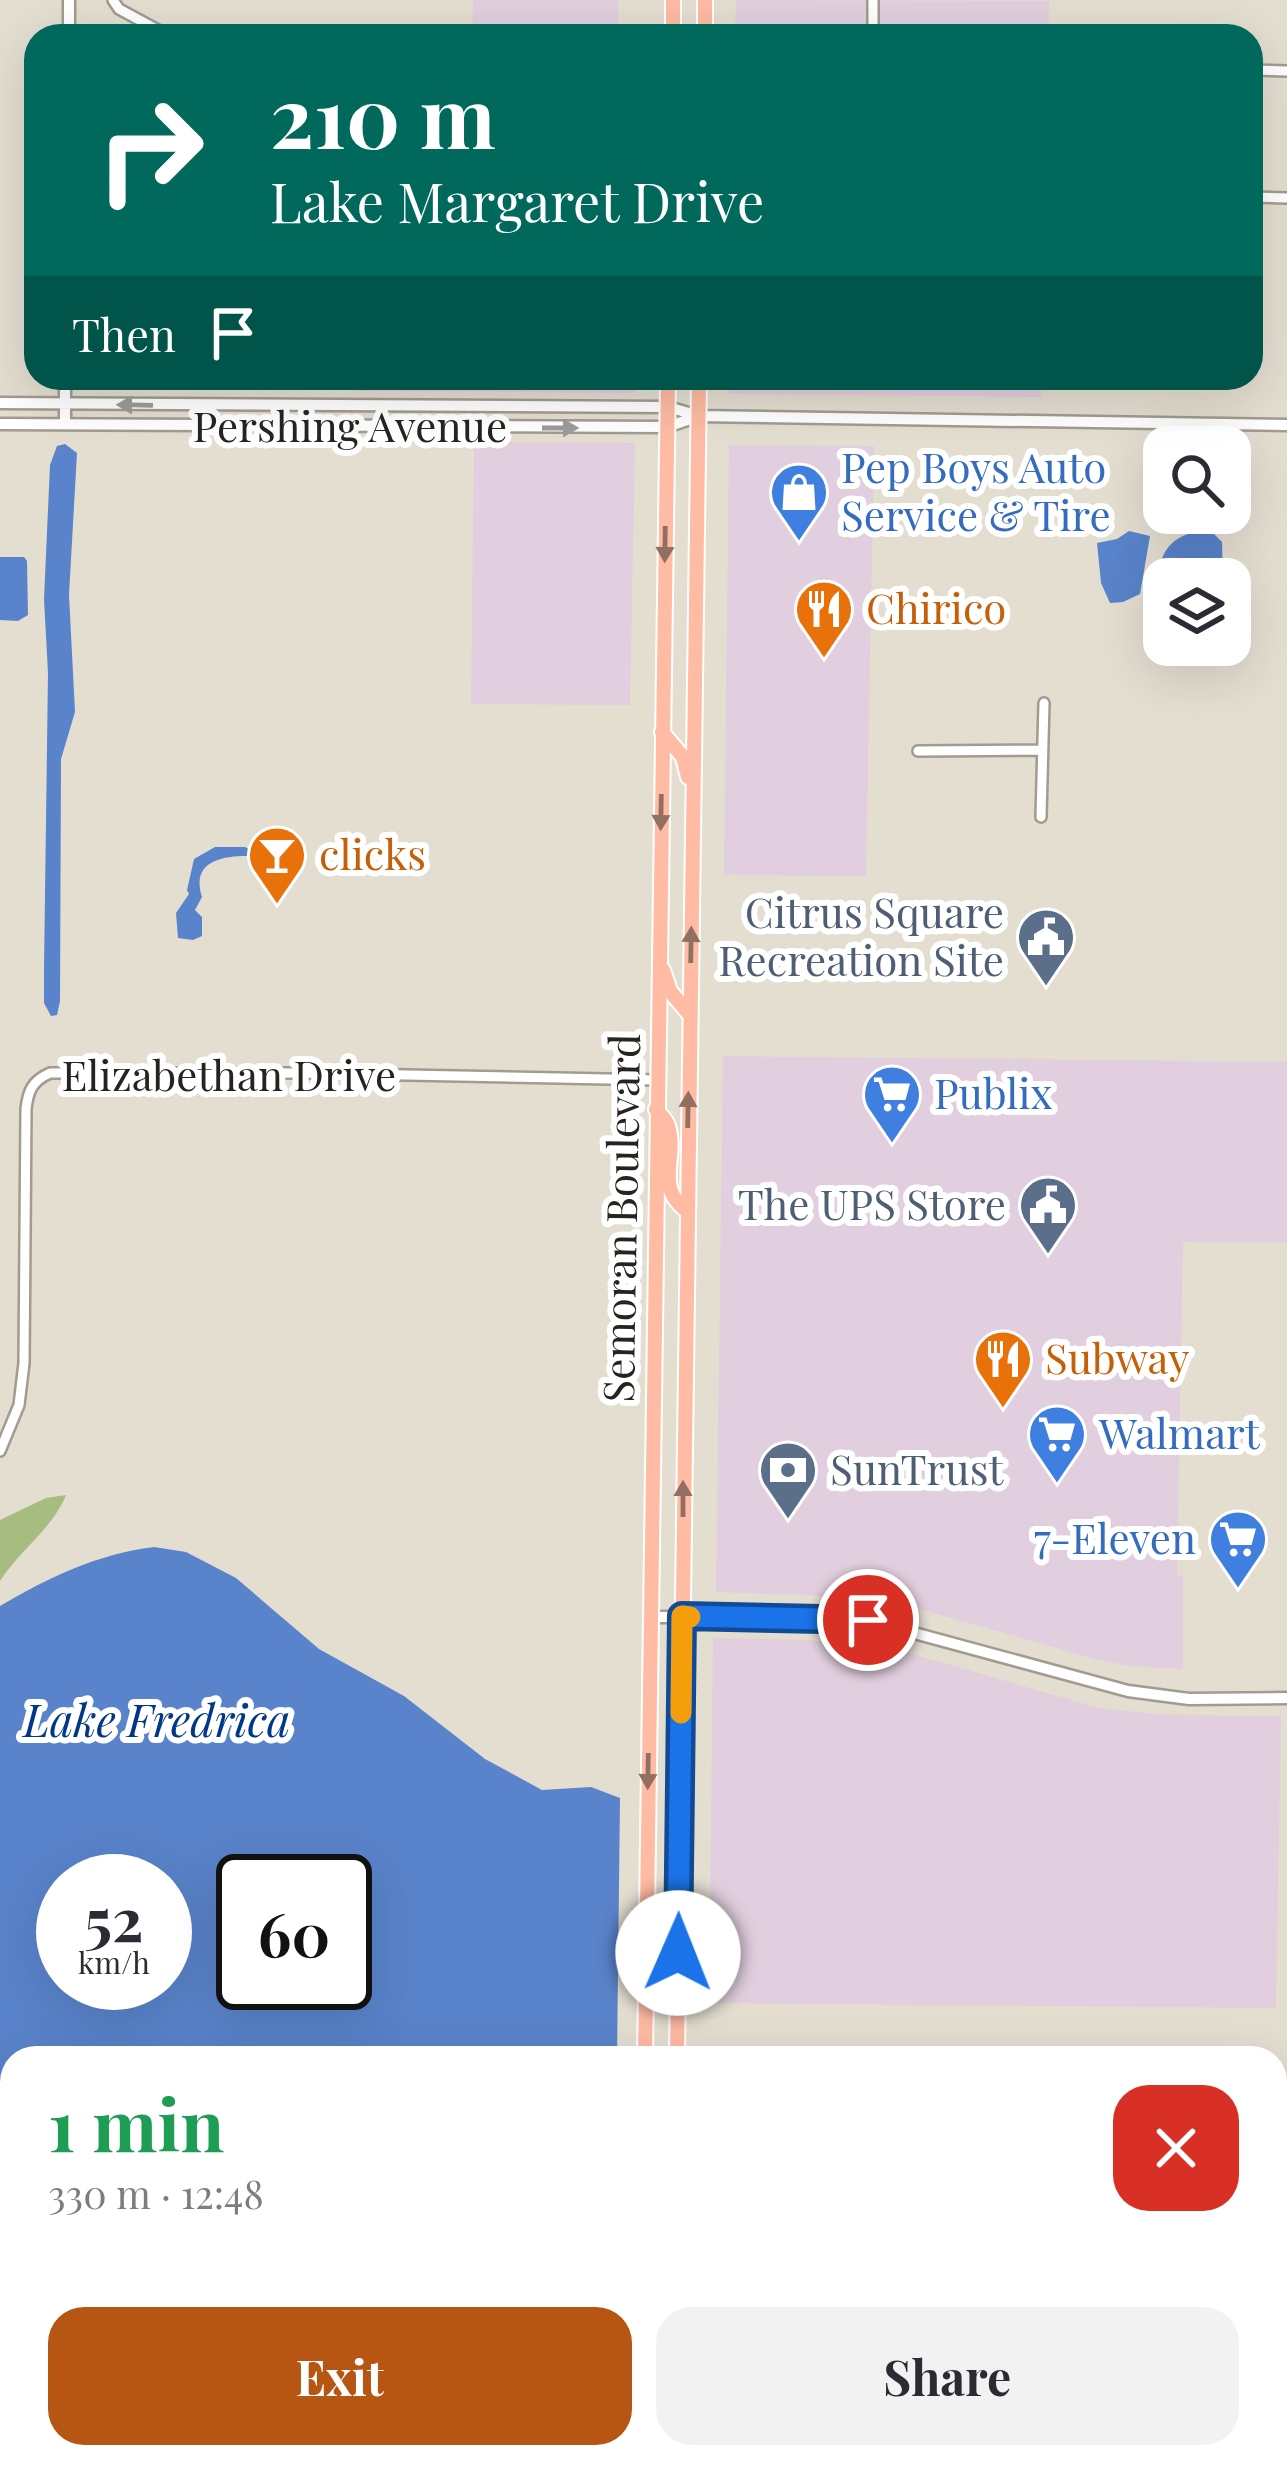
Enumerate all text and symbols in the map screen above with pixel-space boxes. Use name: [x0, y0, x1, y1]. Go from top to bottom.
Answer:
text: 210 m: [270, 58, 496, 170]
icon: right: [72, 72, 228, 228]
text: Lake Margaret Drive: [270, 165, 764, 237]
icon: arrive: [200, 300, 266, 366]
text: Then: [72, 303, 176, 363]
one-way arrow: [115, 395, 153, 415]
street label: Pershing Avenue: [193, 397, 507, 453]
one-way arrow: [542, 418, 580, 437]
map controls: [1143, 426, 1251, 666]
button: search: [1143, 426, 1251, 534]
place label: Pep Boys Auto Service & Tire: [841, 438, 1111, 542]
shop icon: Pep Boys Auto Service & Tire: [768, 461, 830, 543]
one-way arrow: [655, 526, 675, 564]
button: layers: [1143, 558, 1251, 666]
restaurant icon: Chirico: [793, 578, 855, 660]
place label: Chirico: [866, 579, 1006, 635]
one-way arrow: [651, 794, 670, 832]
bar icon: clicks: [246, 824, 308, 906]
place label: clicks: [319, 825, 426, 881]
place label: Citrus Square Recreation Site: [718, 883, 1004, 987]
public building icon: Citrus Square Recreation Site: [1015, 906, 1077, 988]
one-way arrow: [681, 925, 700, 963]
street label: Semoran Boulevard: [589, 1033, 651, 1403]
street label: Elizabethan Drive: [62, 1046, 396, 1102]
supermarket icon: Publix: [861, 1063, 923, 1145]
place label: Publix: [934, 1064, 1053, 1120]
one-way arrow: [678, 1090, 697, 1128]
public building icon: The UPS Store: [1017, 1174, 1079, 1256]
place label: The UPS Store: [738, 1175, 1006, 1231]
restaurant icon: Subway: [972, 1328, 1034, 1410]
place label: Subway: [1045, 1329, 1189, 1385]
supermarket icon: Walmart: [1026, 1403, 1088, 1485]
place label: Walmart: [1098, 1404, 1261, 1460]
bank icon: SunTrust: [757, 1439, 819, 1521]
place label: SunTrust: [830, 1440, 1004, 1496]
one-way arrow: [673, 1479, 693, 1517]
supermarket icon: 7-Eleven: [1207, 1508, 1269, 1590]
place label: 7-Eleven: [1034, 1509, 1196, 1565]
pin: [817, 1569, 919, 1671]
icon: arrive: [835, 1587, 901, 1653]
water label: Lake Fredrica: [22, 1688, 290, 1748]
one-way arrow: [639, 1753, 658, 1791]
speed limit sign: 60: [216, 1854, 372, 2010]
text: 52: [85, 1877, 143, 1957]
position arrow: [615, 1890, 741, 2016]
text: km/h: [78, 1942, 150, 1982]
text: 1 min: [48, 2074, 224, 2170]
button: close: [1113, 2085, 1239, 2211]
text: 330 m · 12:48: [48, 2167, 264, 2219]
button: Exit: [48, 2307, 632, 2445]
button: Share: [656, 2307, 1239, 2445]

